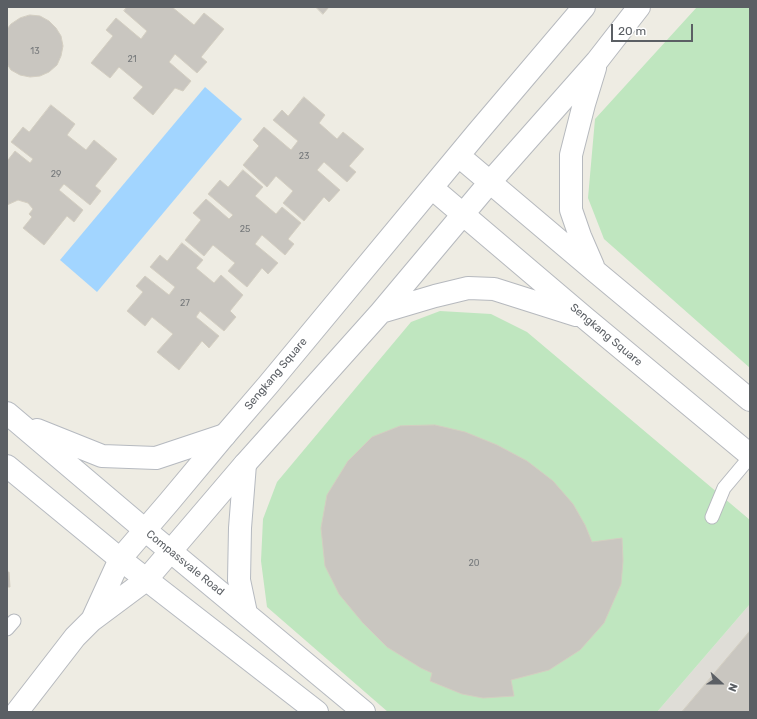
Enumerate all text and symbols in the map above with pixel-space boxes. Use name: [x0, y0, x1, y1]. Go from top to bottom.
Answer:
scale bar: [613, 16, 695, 42]
text: 20 m: [618, 24, 646, 38]
house number: 13: [30, 46, 40, 56]
house number: 21: [127, 54, 137, 64]
house number: 23: [299, 151, 309, 161]
house number: 29: [51, 169, 61, 179]
house number: 25: [240, 224, 250, 234]
house number: 27: [180, 298, 190, 308]
street label: Sengkang Square: [567, 301, 645, 369]
street label: Sengkang Square: [242, 335, 310, 413]
street label: Compassvale Road: [143, 527, 227, 599]
house number: 20: [469, 558, 479, 568]
north arrow: [701, 663, 741, 703]
text: N: [725, 681, 740, 693]

